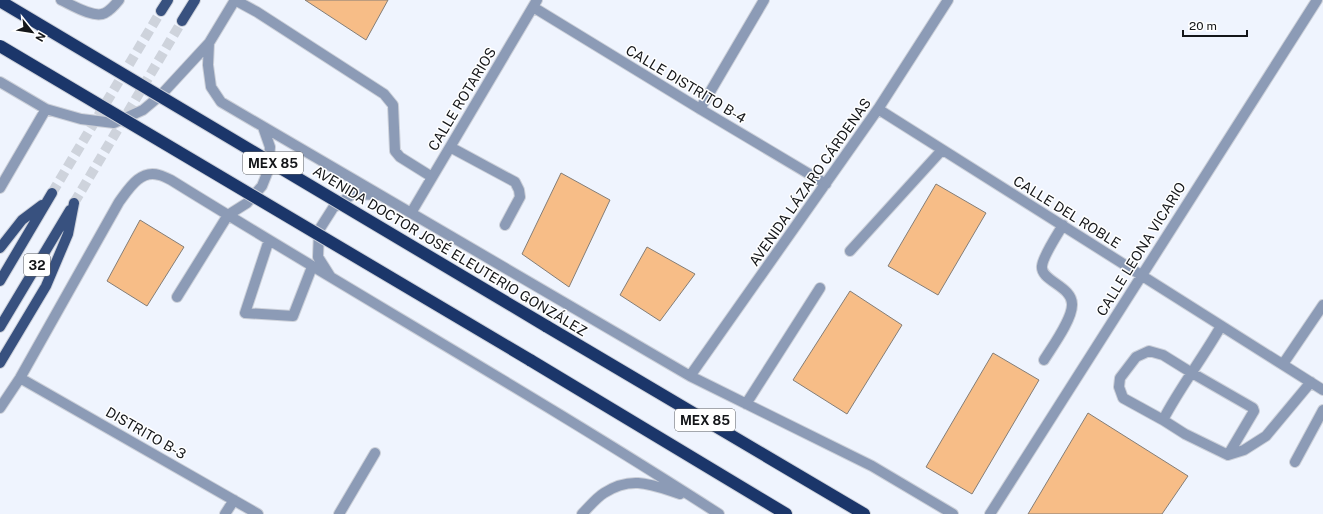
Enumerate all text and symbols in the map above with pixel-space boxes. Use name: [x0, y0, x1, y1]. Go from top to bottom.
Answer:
north arrow: [12, 12, 52, 52]
scale bar: [1183, 12, 1247, 38]
text: 20 m: [1189, 19, 1217, 33]
text: N: [33, 30, 48, 44]
street label: CALLE DISTRITO B-4: [623, 42, 749, 126]
street label: CALLE ROTARIOS: [425, 45, 499, 153]
street label: AVENIDA LÁZARO CÁRDENAS: [745, 95, 874, 269]
road number: MEX 85: [243, 152, 303, 174]
street label: AVENIDA DOCTOR JOSÉ ELEUTERIO GONZÁLEZ: [310, 162, 590, 339]
street label: CALLE DEL ROBLE: [1010, 172, 1124, 252]
street label: CALLE LEONA VICARIO: [1093, 179, 1189, 319]
road number: 32: [24, 254, 50, 276]
street label: DISTRITO B-3: [103, 404, 189, 462]
road number: MEX 85: [675, 409, 735, 431]

